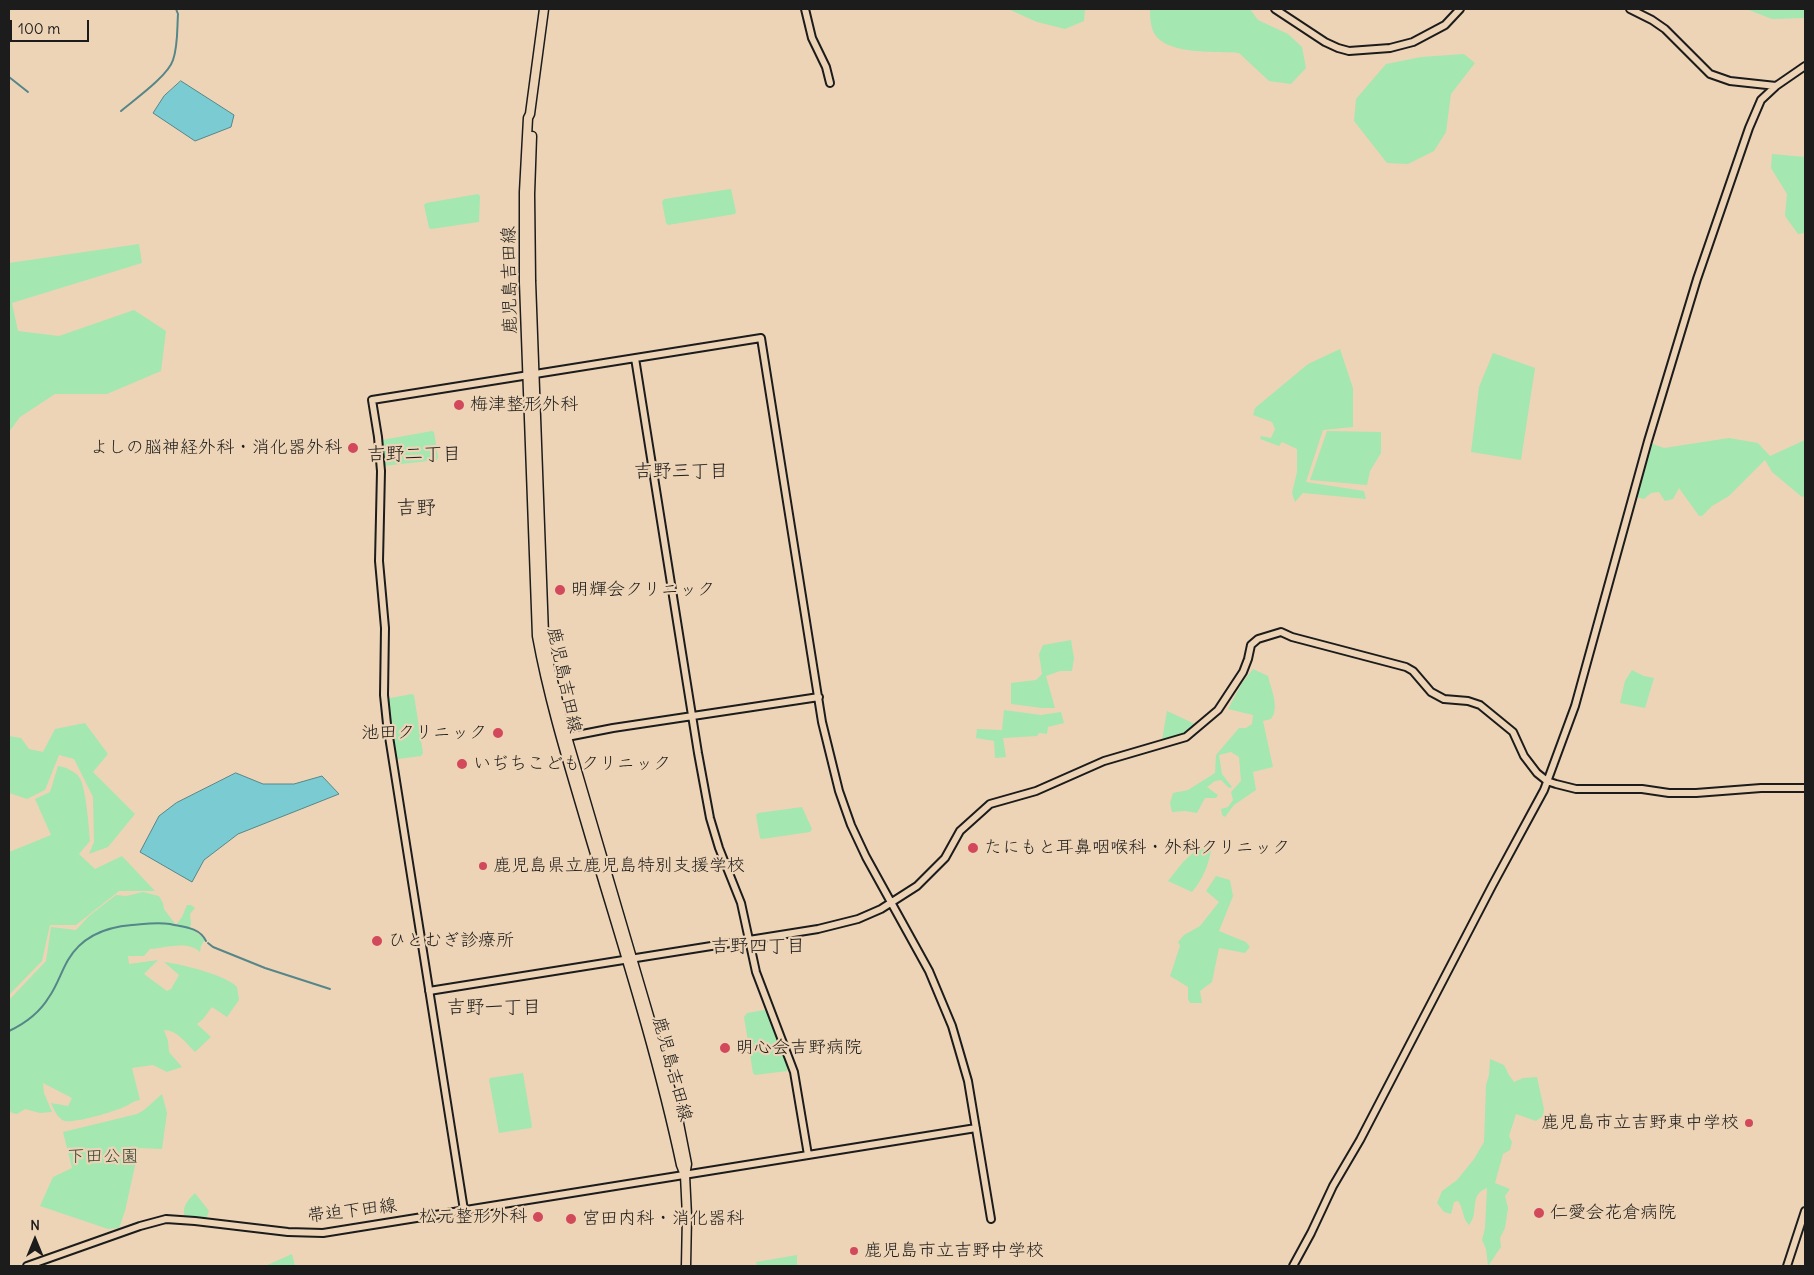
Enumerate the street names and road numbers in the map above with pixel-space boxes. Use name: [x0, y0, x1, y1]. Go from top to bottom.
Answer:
street label: 鹿児島吉田線: [498, 226, 522, 334]
street label: 鹿児島吉田線: [542, 625, 586, 735]
street label: 鹿児島吉田線: [648, 1014, 696, 1124]
street label: 帯迫下田線: [306, 1195, 398, 1227]

